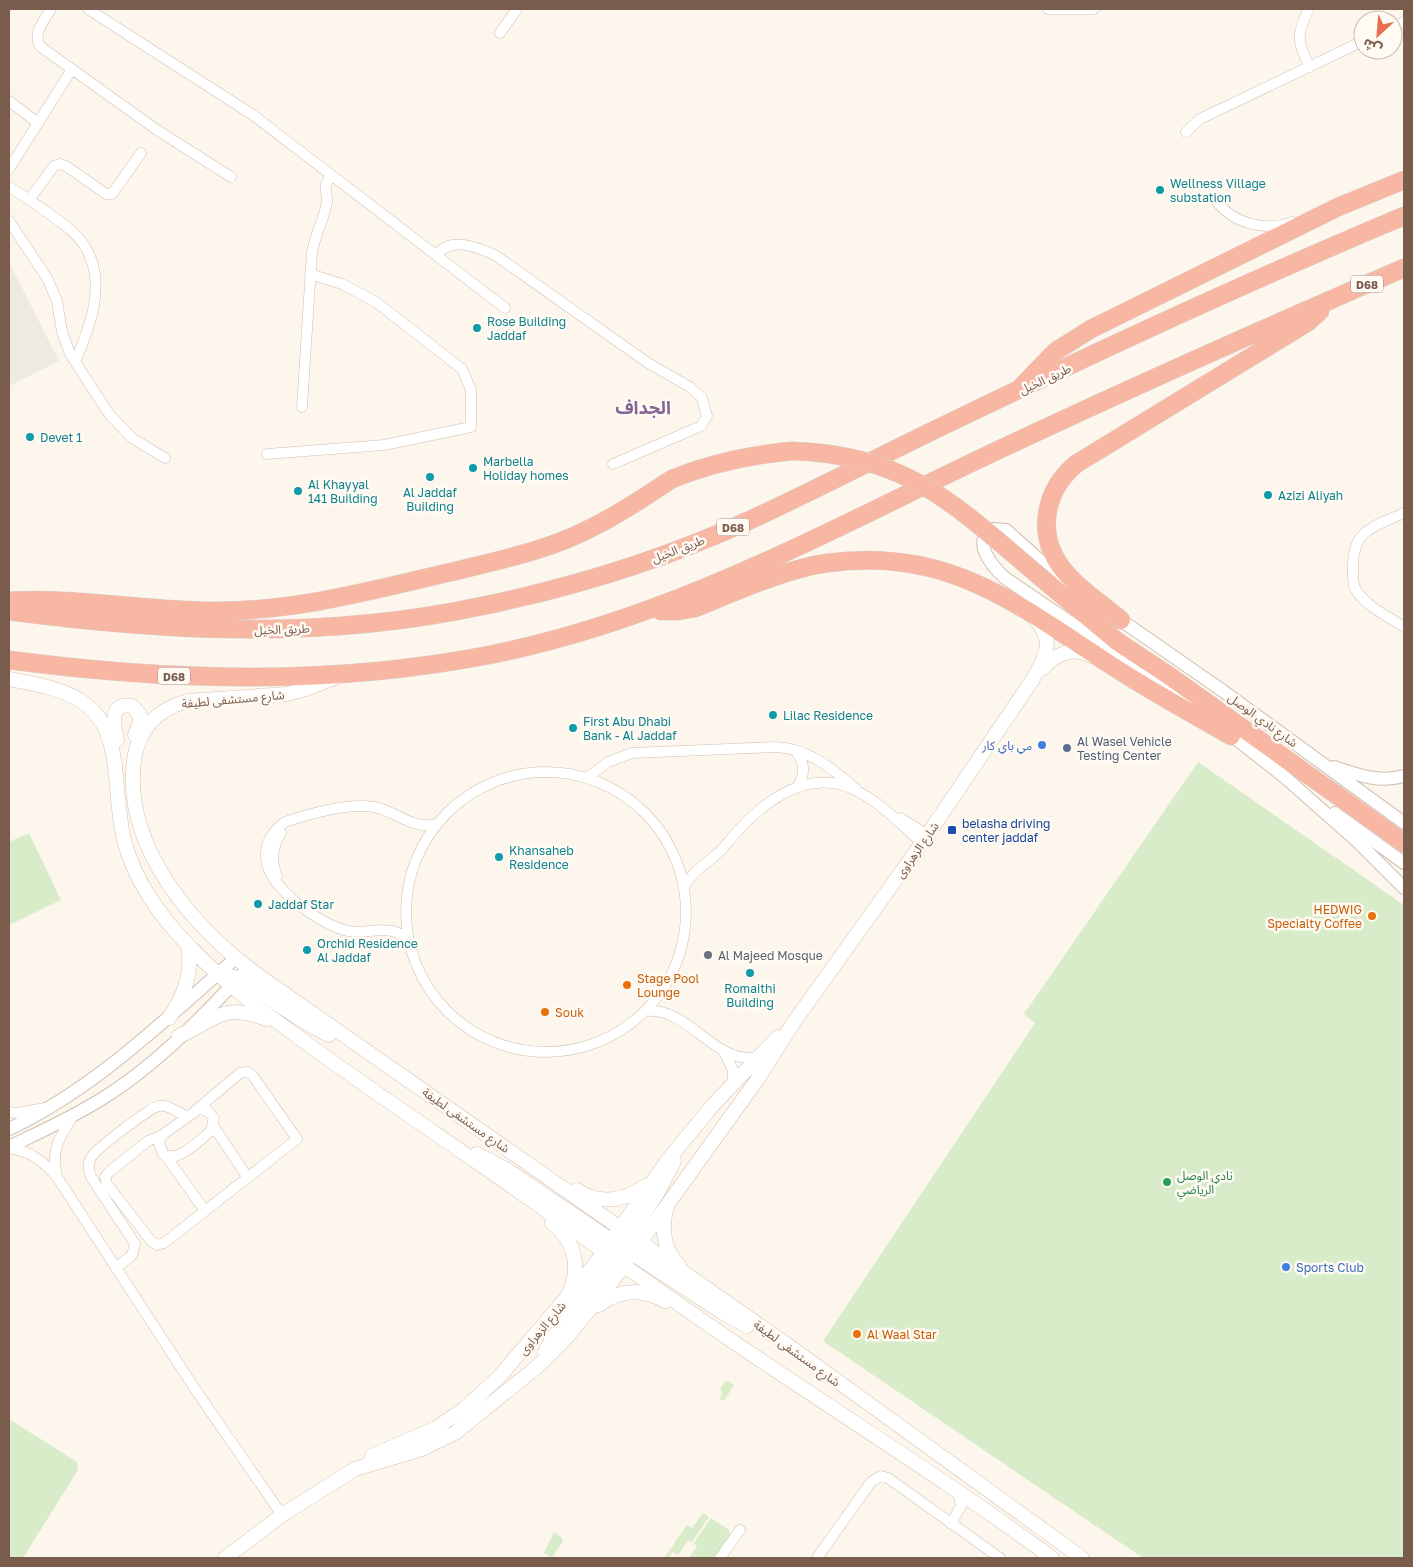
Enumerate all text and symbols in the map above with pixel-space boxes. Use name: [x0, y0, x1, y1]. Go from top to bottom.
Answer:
north arrow: [1353, 10, 1403, 60]
text: ش: [1360, 35, 1384, 59]
place label: Wellness Village substation: [1170, 176, 1266, 205]
marker: Wellness Village substation: [1154, 184, 1166, 196]
road number: D68: [1351, 276, 1383, 292]
place label: Rose Building Jaddaf: [487, 314, 566, 343]
marker: Rose Building Jaddaf: [471, 322, 483, 334]
street label: طريق الخيل: [1017, 360, 1074, 398]
district label: الجداف: [615, 396, 671, 418]
place label: Devet 1: [40, 430, 82, 445]
marker: Devet 1: [24, 431, 36, 443]
place label: Marbella Holiday homes: [483, 454, 569, 483]
marker: Marbella Holiday homes: [467, 462, 479, 474]
marker: Al Jaddaf Building: [424, 471, 436, 483]
place label: Al Khayyal 141 Building: [308, 477, 378, 506]
marker: Al Khayyal 141 Building: [292, 485, 304, 497]
place label: Al Jaddaf Building: [403, 485, 458, 514]
place label: Azizi Aliyah: [1278, 488, 1343, 503]
marker: Azizi Aliyah: [1262, 489, 1274, 501]
road number: D68: [717, 518, 749, 536]
street label: طريق الخيل: [649, 532, 707, 567]
street label: طريق الخيل: [254, 621, 310, 638]
road number: D68: [158, 668, 190, 684]
street label: شارع مستشفى لطيفة: [181, 687, 285, 713]
street label: شارع نادي الوصل: [1224, 690, 1301, 752]
place label: Lilac Residence: [783, 708, 873, 723]
marker: Lilac Residence: [767, 709, 779, 721]
place label: First Abu Dhabi Bank - Al Jaddaf: [583, 714, 677, 743]
marker: First Abu Dhabi Bank - Al Jaddaf: [567, 722, 579, 734]
place label: Al Wasel Vehicle Testing Center: [1077, 734, 1172, 763]
place label: مي باي كار: [981, 738, 1032, 755]
marker: مي باي كار: [1036, 739, 1048, 751]
marker: Al Wasel Vehicle Testing Center: [1061, 742, 1073, 754]
place label: belasha driving center jaddaf: [962, 816, 1050, 845]
street label: شارع الزهراوى: [892, 819, 944, 882]
marker: belasha driving center jaddaf: [946, 824, 958, 836]
place label: Khansaheb Residence: [509, 843, 574, 872]
marker: Khansaheb Residence: [493, 851, 505, 863]
place label: Jaddaf Star: [268, 897, 334, 912]
marker: Jaddaf Star: [252, 898, 264, 910]
place label: HEDWIG Specialty Coffee: [1267, 902, 1362, 931]
marker: HEDWIG Specialty Coffee: [1366, 910, 1378, 922]
place label: Orchid Residence Al Jaddaf: [317, 936, 418, 965]
marker: Orchid Residence Al Jaddaf: [301, 944, 313, 956]
place label: Al Majeed Mosque: [718, 948, 823, 963]
marker: Al Majeed Mosque: [702, 949, 714, 961]
marker: Romaithi Building: [744, 967, 756, 979]
place label: Stage Pool Lounge: [637, 971, 700, 1000]
marker: Stage Pool Lounge: [621, 979, 633, 991]
place label: Romaithi Building: [724, 981, 776, 1010]
place label: Souk: [555, 1005, 584, 1020]
marker: Souk: [539, 1006, 551, 1018]
street label: شارع مستشفى لطيفة: [418, 1084, 513, 1157]
place label: نادي الوصل الرياضي: [1177, 1168, 1233, 1199]
marker: نادي الوصل الرياضي: [1161, 1176, 1173, 1188]
place label: Sports Club: [1296, 1260, 1364, 1275]
marker: Sports Club: [1280, 1261, 1292, 1273]
street label: شارع الزهراوى: [515, 1298, 570, 1359]
street label: شارع مستشفى لطيفة: [750, 1317, 843, 1391]
place label: Al Waal Star: [867, 1327, 937, 1342]
marker: Al Waal Star: [851, 1328, 863, 1340]

